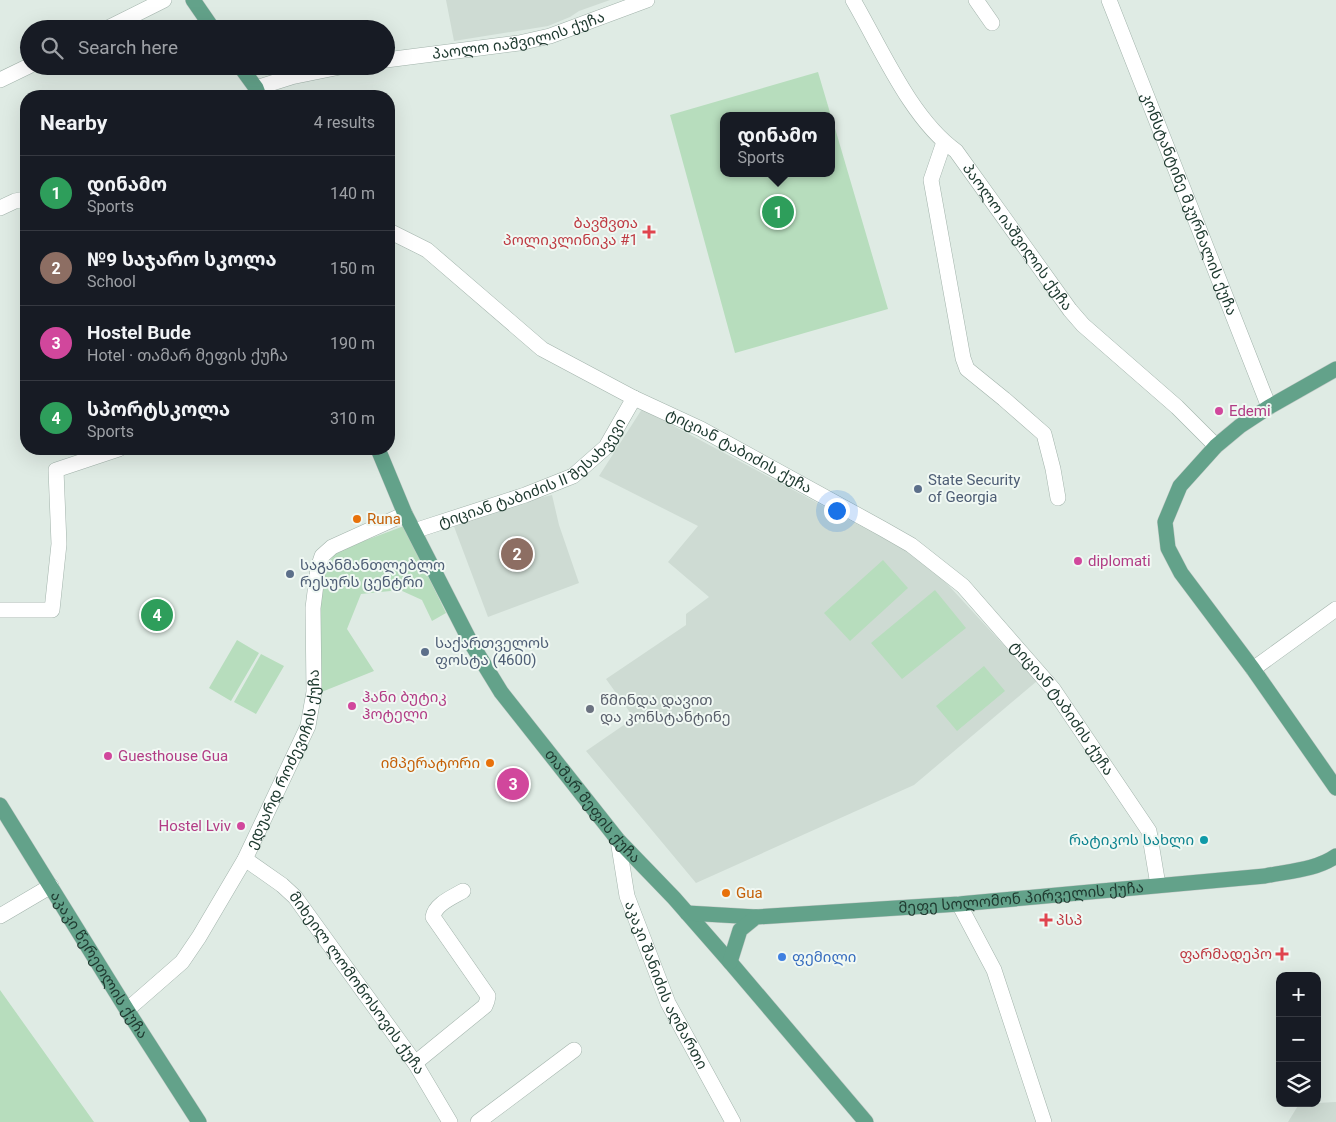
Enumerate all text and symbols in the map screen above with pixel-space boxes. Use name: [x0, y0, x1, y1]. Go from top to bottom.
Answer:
street label: პაოლო იაშვილის ქუჩა: [431, 8, 607, 63]
search box: [20, 20, 395, 75]
icon: search: [38, 34, 66, 62]
text: Search here: [78, 36, 178, 59]
street label: კონსტანტინე მკურნალის ქუჩა: [1137, 90, 1241, 318]
text: Nearby: [40, 111, 107, 135]
popup: [720, 112, 835, 177]
text: 4 results: [314, 113, 375, 132]
text: დინამო: [738, 124, 817, 147]
text: Sports: [738, 148, 784, 167]
street label: პაოლო იაშვილის ქუჩა: [959, 160, 1076, 314]
text: დინამო: [87, 173, 167, 196]
text: 1: [51, 184, 61, 203]
text: 140 m: [330, 184, 375, 203]
pin: 1: [762, 193, 794, 231]
text: Sports: [87, 197, 134, 216]
place label: ბავშვთა პოლიკლინიკა #1: [503, 214, 638, 249]
marker: ბავშვთა პოლიკლინიკა #1: [642, 225, 656, 239]
text: №9 საჯარო სკოლა: [87, 248, 277, 271]
text: 2: [51, 259, 61, 278]
text: 150 m: [330, 259, 375, 278]
text: School: [87, 272, 136, 291]
text: Hostel Bude: [87, 321, 191, 344]
text: 3: [51, 334, 61, 353]
text: 190 m: [330, 334, 375, 353]
text: Hotel · თამარ მეფის ქუჩა: [87, 346, 288, 365]
text: სპორტსკოლა: [87, 398, 230, 421]
place label: Edemi: [1229, 402, 1271, 420]
street label: ტიციან ტაბიძის ქუჩა: [663, 405, 815, 497]
marker: Edemi: [1213, 405, 1225, 417]
text: 4: [51, 409, 61, 428]
text: 310 m: [330, 409, 375, 428]
street label: ტიციან ტაბიძის II შესახვევი: [436, 415, 630, 532]
text: Sports: [87, 422, 134, 441]
place label: State Security of Georgia: [928, 471, 1020, 506]
marker: State Security of Georgia: [912, 483, 924, 495]
your location: [824, 498, 850, 524]
place label: Runa: [367, 510, 401, 528]
marker: Runa: [351, 513, 363, 525]
pin: 2: [501, 535, 533, 573]
place label: diplomati: [1088, 552, 1151, 570]
marker: diplomati: [1072, 555, 1084, 567]
place label: საგანმანთლებლო რესურს ცენტრი: [300, 556, 445, 591]
marker: საგანმანთლებლო რესურს ცენტრი: [284, 568, 296, 580]
pin: 4: [141, 596, 173, 634]
place label: საქართველოს ფოსტა (4600): [435, 634, 549, 669]
street label: ტიციან ტაბიძის ქუჩა: [1006, 637, 1118, 779]
marker: საქართველოს ფოსტა (4600): [419, 646, 431, 658]
street label: ედუარდ როძევიჩის ქუჩა: [242, 669, 323, 852]
place label: ჰანი ბუტიკ ჰოტელი: [362, 688, 447, 723]
place label: წმინდა დავით და კონსტანტინე: [600, 691, 731, 726]
marker: ჰანი ბუტიკ ჰოტელი: [346, 700, 358, 712]
marker: წმინდა დავით და კონსტანტინე: [584, 703, 596, 715]
street label: თამარ მეფის ქუჩა: [541, 746, 644, 867]
place label: Guesthouse Gua: [118, 747, 228, 765]
marker: Guesthouse Gua: [102, 750, 114, 762]
place label: იმპერატორი: [381, 754, 480, 772]
marker: იმპერატორი: [484, 757, 496, 769]
pin: 3: [497, 765, 529, 803]
place label: Hostel Lviv: [158, 817, 231, 835]
marker: Hostel Lviv: [235, 820, 247, 832]
place label: რატიკოს სახლი: [1069, 831, 1194, 849]
marker: რატიკოს სახლი: [1198, 834, 1210, 846]
street label: მეფე სოლომონ პირველის ქუჩა: [898, 878, 1145, 917]
place label: Gua: [736, 884, 763, 902]
marker: Gua: [720, 887, 732, 899]
street label: აკაკი წერეთლის ქუჩა: [47, 888, 152, 1042]
street label: მიხეილ ლომონოსოვის ქუჩა: [285, 888, 429, 1078]
street label: აკაკი შანიძის აღმართი: [621, 898, 711, 1072]
place label: პსპ: [1056, 911, 1082, 929]
marker: პსპ: [1040, 914, 1052, 926]
place label: ფარმადეპო: [1179, 945, 1272, 963]
place label: ფემილი: [792, 948, 856, 966]
marker: ფარმადეპო: [1276, 948, 1288, 960]
marker: ფემილი: [776, 951, 788, 963]
map controls: [1276, 972, 1321, 1107]
button: +: [1276, 972, 1321, 1017]
button: −: [1276, 1017, 1321, 1062]
button: layers: [1276, 1062, 1321, 1107]

